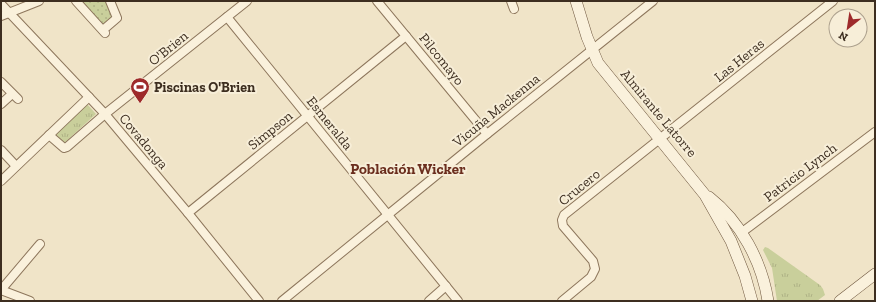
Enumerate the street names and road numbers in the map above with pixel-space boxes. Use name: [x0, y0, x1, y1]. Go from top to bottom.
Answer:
street label: O'Brien: [145, 27, 191, 69]
street label: Pilcomayo: [415, 30, 468, 89]
street label: Las Heras: [711, 35, 768, 86]
street label: Almirante Latorre: [617, 66, 701, 161]
street label: Vicuña Mackenna: [449, 70, 543, 151]
street label: Esmeralda: [303, 93, 356, 154]
street label: Simpson: [245, 107, 296, 154]
street label: Covadonga: [116, 110, 172, 173]
street label: Patricio Lynch: [760, 139, 840, 205]
street label: Crucero: [555, 165, 604, 209]

